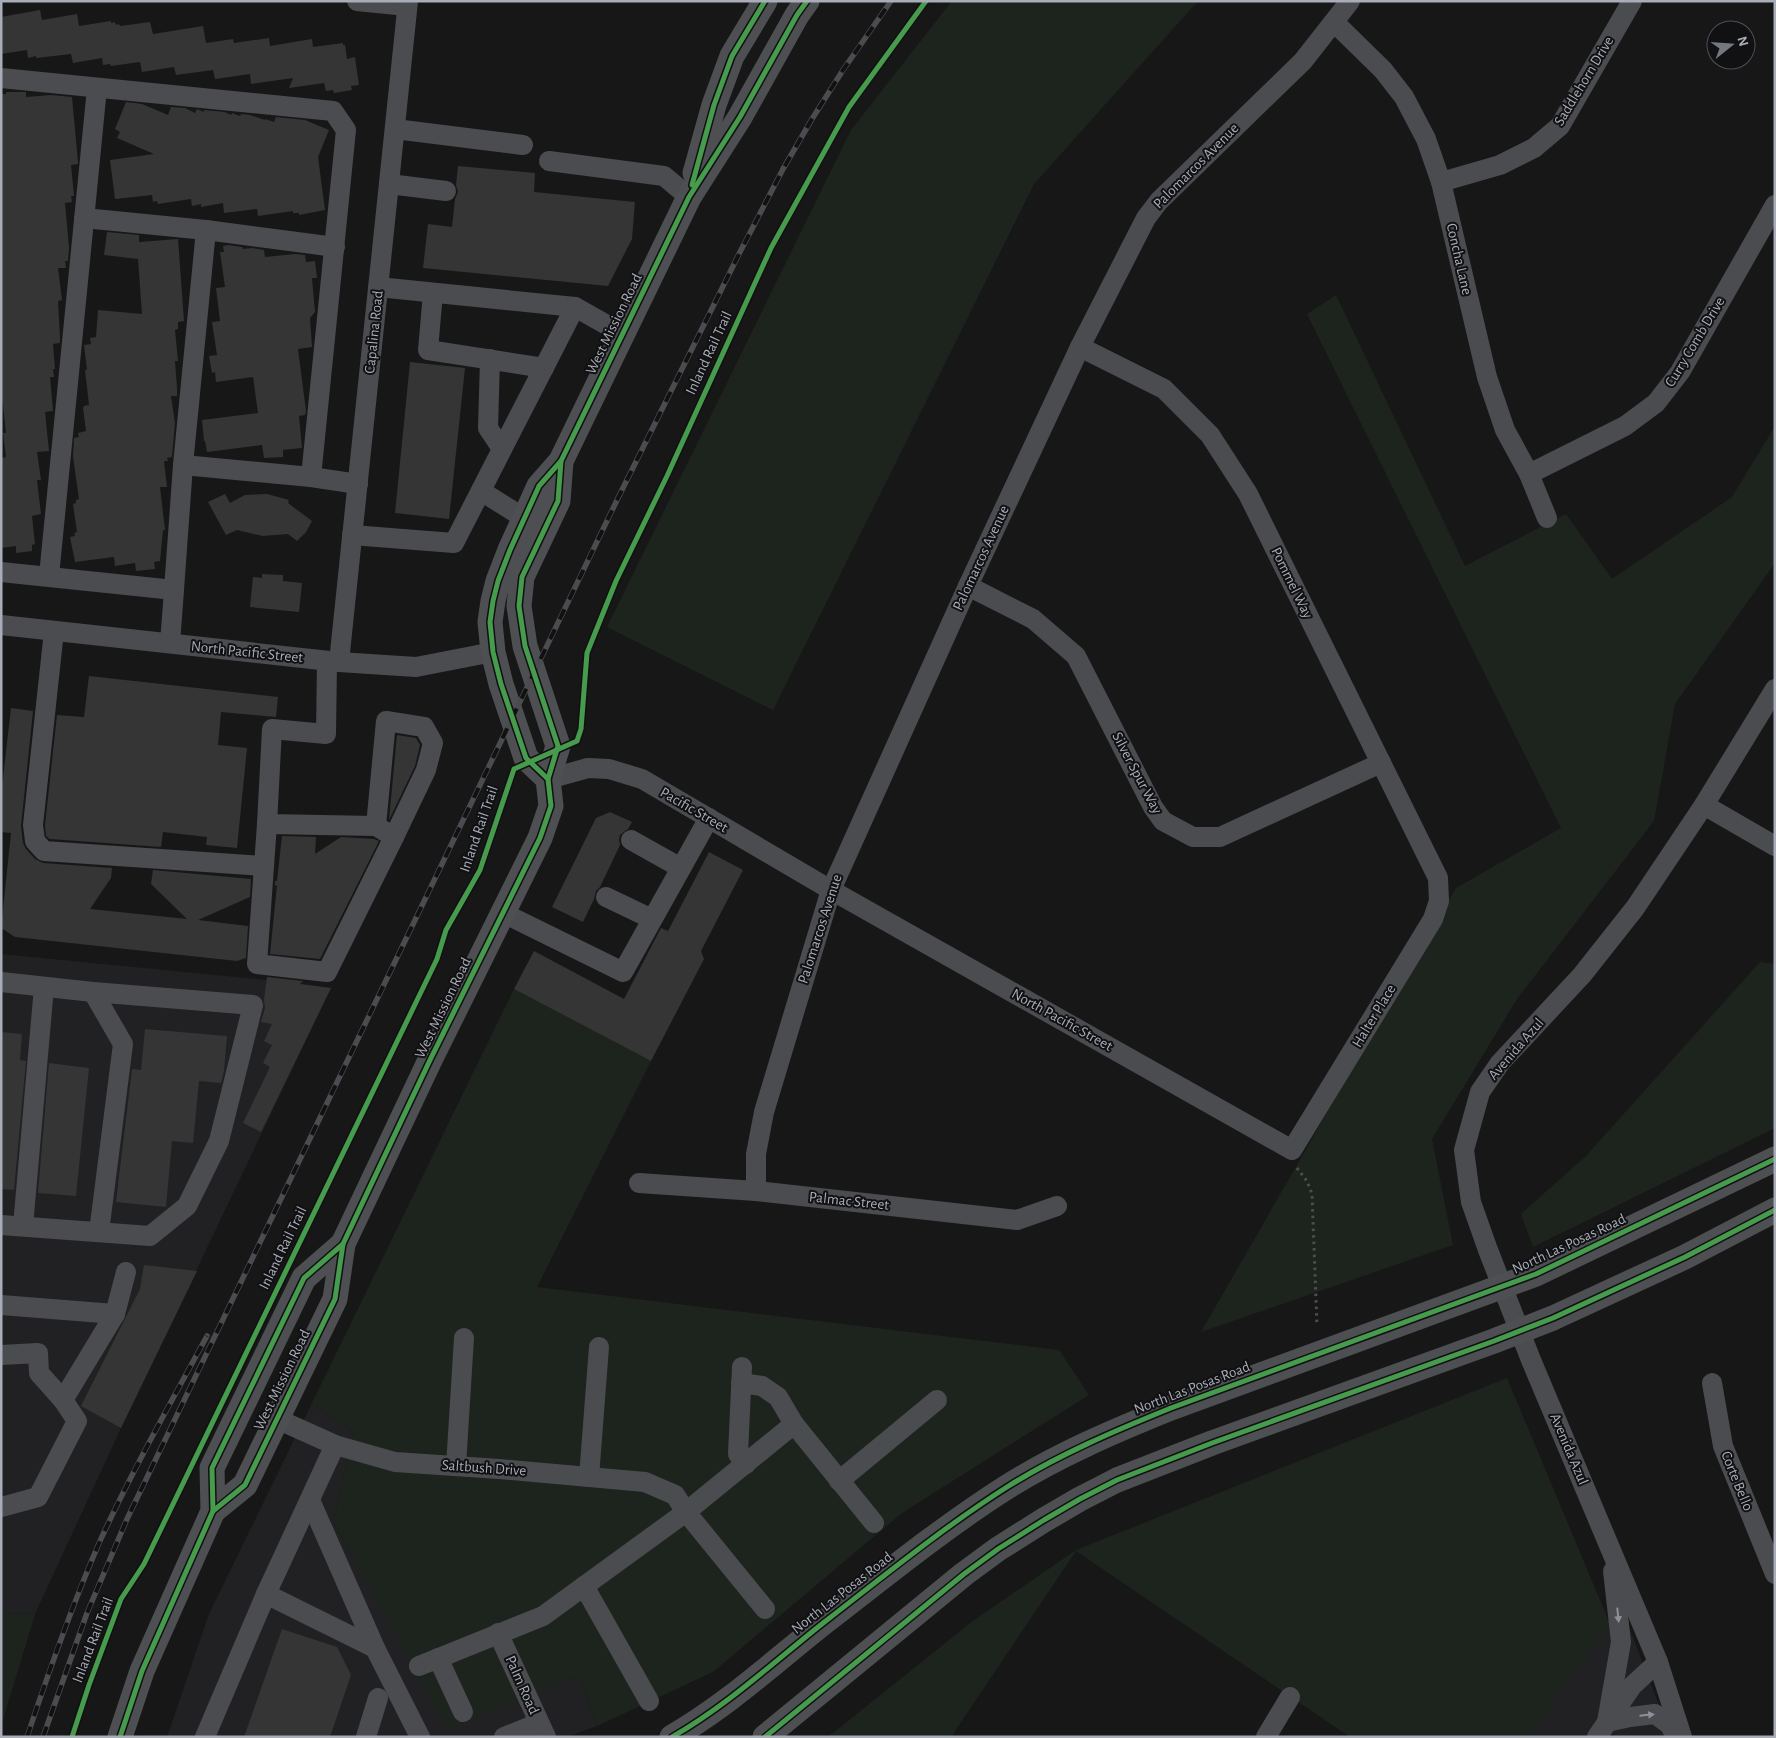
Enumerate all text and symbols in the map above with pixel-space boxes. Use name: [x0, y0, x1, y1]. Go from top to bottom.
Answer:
north arrow: [1706, 20, 1756, 70]
street label: Saddlehorn Drive: [1552, 34, 1617, 128]
text: N: [1734, 35, 1751, 48]
street label: Palomarcos Avenue: [1150, 120, 1242, 212]
street label: Concha Lane: [1443, 222, 1475, 296]
street label: West Mission Road: [583, 271, 645, 377]
street label: Capalina Road: [362, 289, 386, 374]
street label: Curry Comb Drive: [1662, 294, 1728, 390]
street label: Inland Rail Trail: [683, 309, 735, 397]
street label: Palomarcos Avenue: [950, 503, 1012, 613]
street label: Pommel Way: [1268, 545, 1316, 621]
street label: North Pacific Street: [190, 639, 304, 665]
street label: Silver Spur Way: [1109, 730, 1165, 817]
street label: Inland Rail Trail: [457, 784, 501, 874]
street label: Pacific Street: [658, 785, 731, 836]
street label: Palomarcos Avenue: [795, 873, 845, 985]
street label: West Mission Road: [412, 955, 474, 1061]
street label: Halter Place: [1349, 982, 1399, 1050]
street label: North Pacific Street: [1009, 986, 1115, 1054]
street label: Avenida Azul: [1485, 1015, 1547, 1083]
street label: Palmac Street: [808, 1189, 890, 1213]
street label: Inland Rail Trail: [256, 1204, 310, 1292]
street label: North Las Posas Road: [1510, 1211, 1628, 1277]
street label: West Mission Road: [251, 1327, 313, 1433]
street label: North Las Posas Road: [1132, 1359, 1252, 1417]
street label: Avenida Azul: [1547, 1411, 1591, 1487]
street label: Corte Bello: [1718, 1449, 1756, 1513]
street label: Saltbush Drive: [441, 1458, 527, 1478]
street label: North Las Posas Road: [789, 1549, 895, 1637]
street label: Inland Rail Trail: [70, 1595, 116, 1685]
one-way arrow: [1614, 1608, 1622, 1624]
street label: Palm Road: [502, 1653, 542, 1717]
one-way arrow: [1639, 1711, 1655, 1719]

